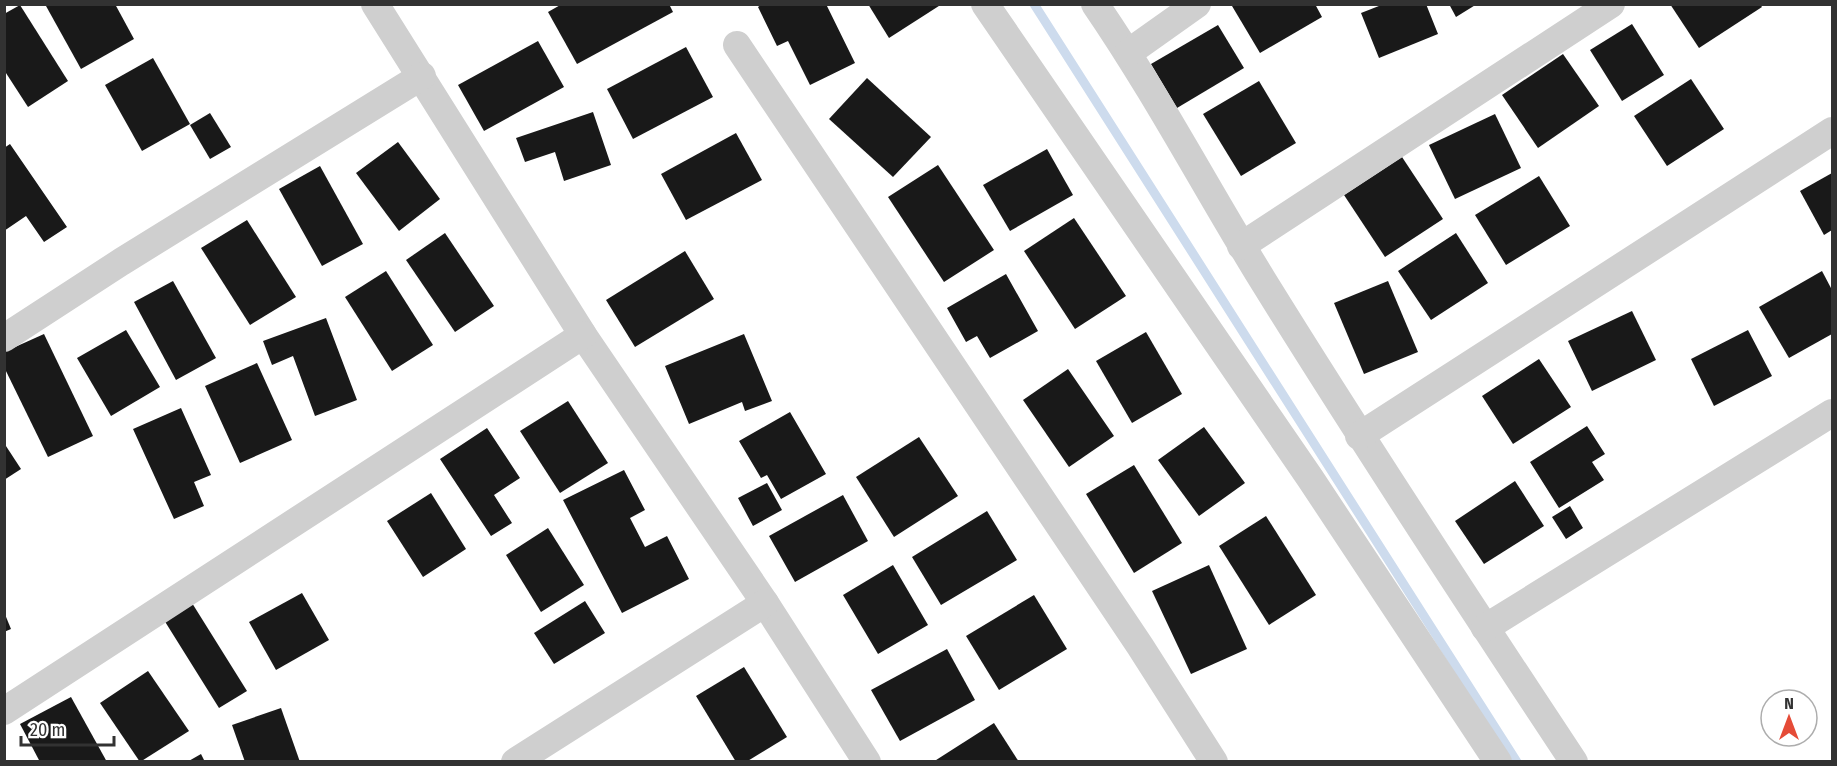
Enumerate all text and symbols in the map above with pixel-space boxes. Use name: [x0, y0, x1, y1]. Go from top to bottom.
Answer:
north arrow: [1759, 688, 1819, 748]
text: N: [1784, 694, 1794, 713]
scale bar: [21, 709, 114, 747]
text: 20 m: [30, 719, 65, 741]

